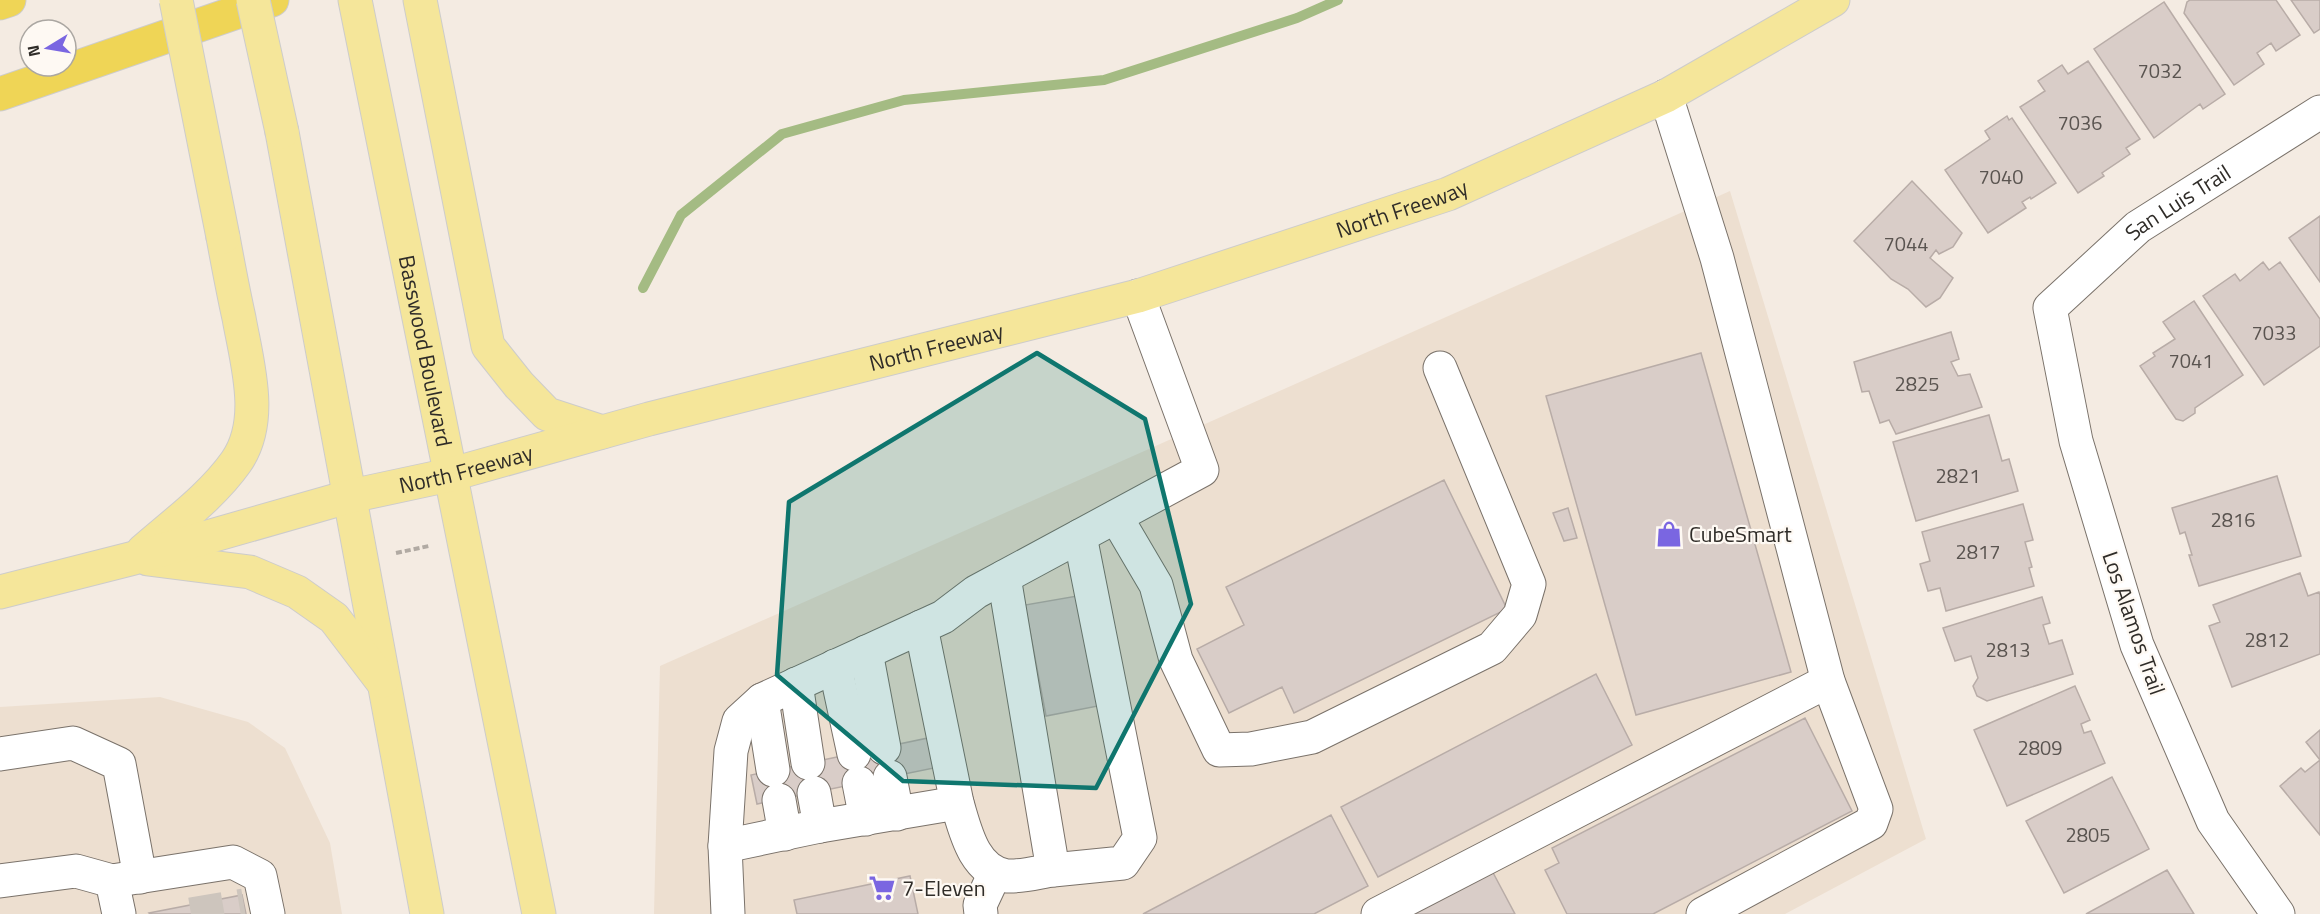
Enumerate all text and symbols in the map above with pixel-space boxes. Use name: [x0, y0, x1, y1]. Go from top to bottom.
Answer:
north arrow: [18, 18, 78, 78]
text: N: [20, 43, 46, 59]
house number: 7032: [2138, 55, 2182, 86]
house number: 7036: [2058, 107, 2102, 138]
street label: San Luis Trail: [2117, 156, 2237, 248]
house number: 7040: [1979, 161, 2023, 192]
street label: North Freeway: [1331, 170, 1474, 247]
house number: 7044: [1884, 228, 1928, 259]
street label: Basswood Boulevard: [390, 252, 462, 450]
street label: North Freeway: [865, 313, 1007, 380]
house number: 7033: [2252, 317, 2296, 348]
house number: 7041: [2169, 345, 2213, 376]
house number: 2825: [1895, 368, 1939, 399]
street label: North Freeway: [396, 435, 537, 502]
house number: 2821: [1936, 460, 1980, 491]
house number: 2816: [2211, 504, 2255, 535]
place label: CubeSmart: [1689, 517, 1792, 551]
shop icon: CubeSmart: [1654, 519, 1684, 549]
house number: 2817: [1956, 536, 2000, 567]
street label: Los Alamos Trail: [2094, 547, 2174, 699]
house number: 2812: [2245, 624, 2289, 655]
house number: 2813: [1986, 634, 2030, 665]
house number: 2809: [2018, 732, 2062, 763]
house number: 2805: [2066, 819, 2110, 850]
place label: 7-Eleven: [902, 871, 985, 905]
supermarket icon: 7-Eleven: [867, 873, 897, 903]

